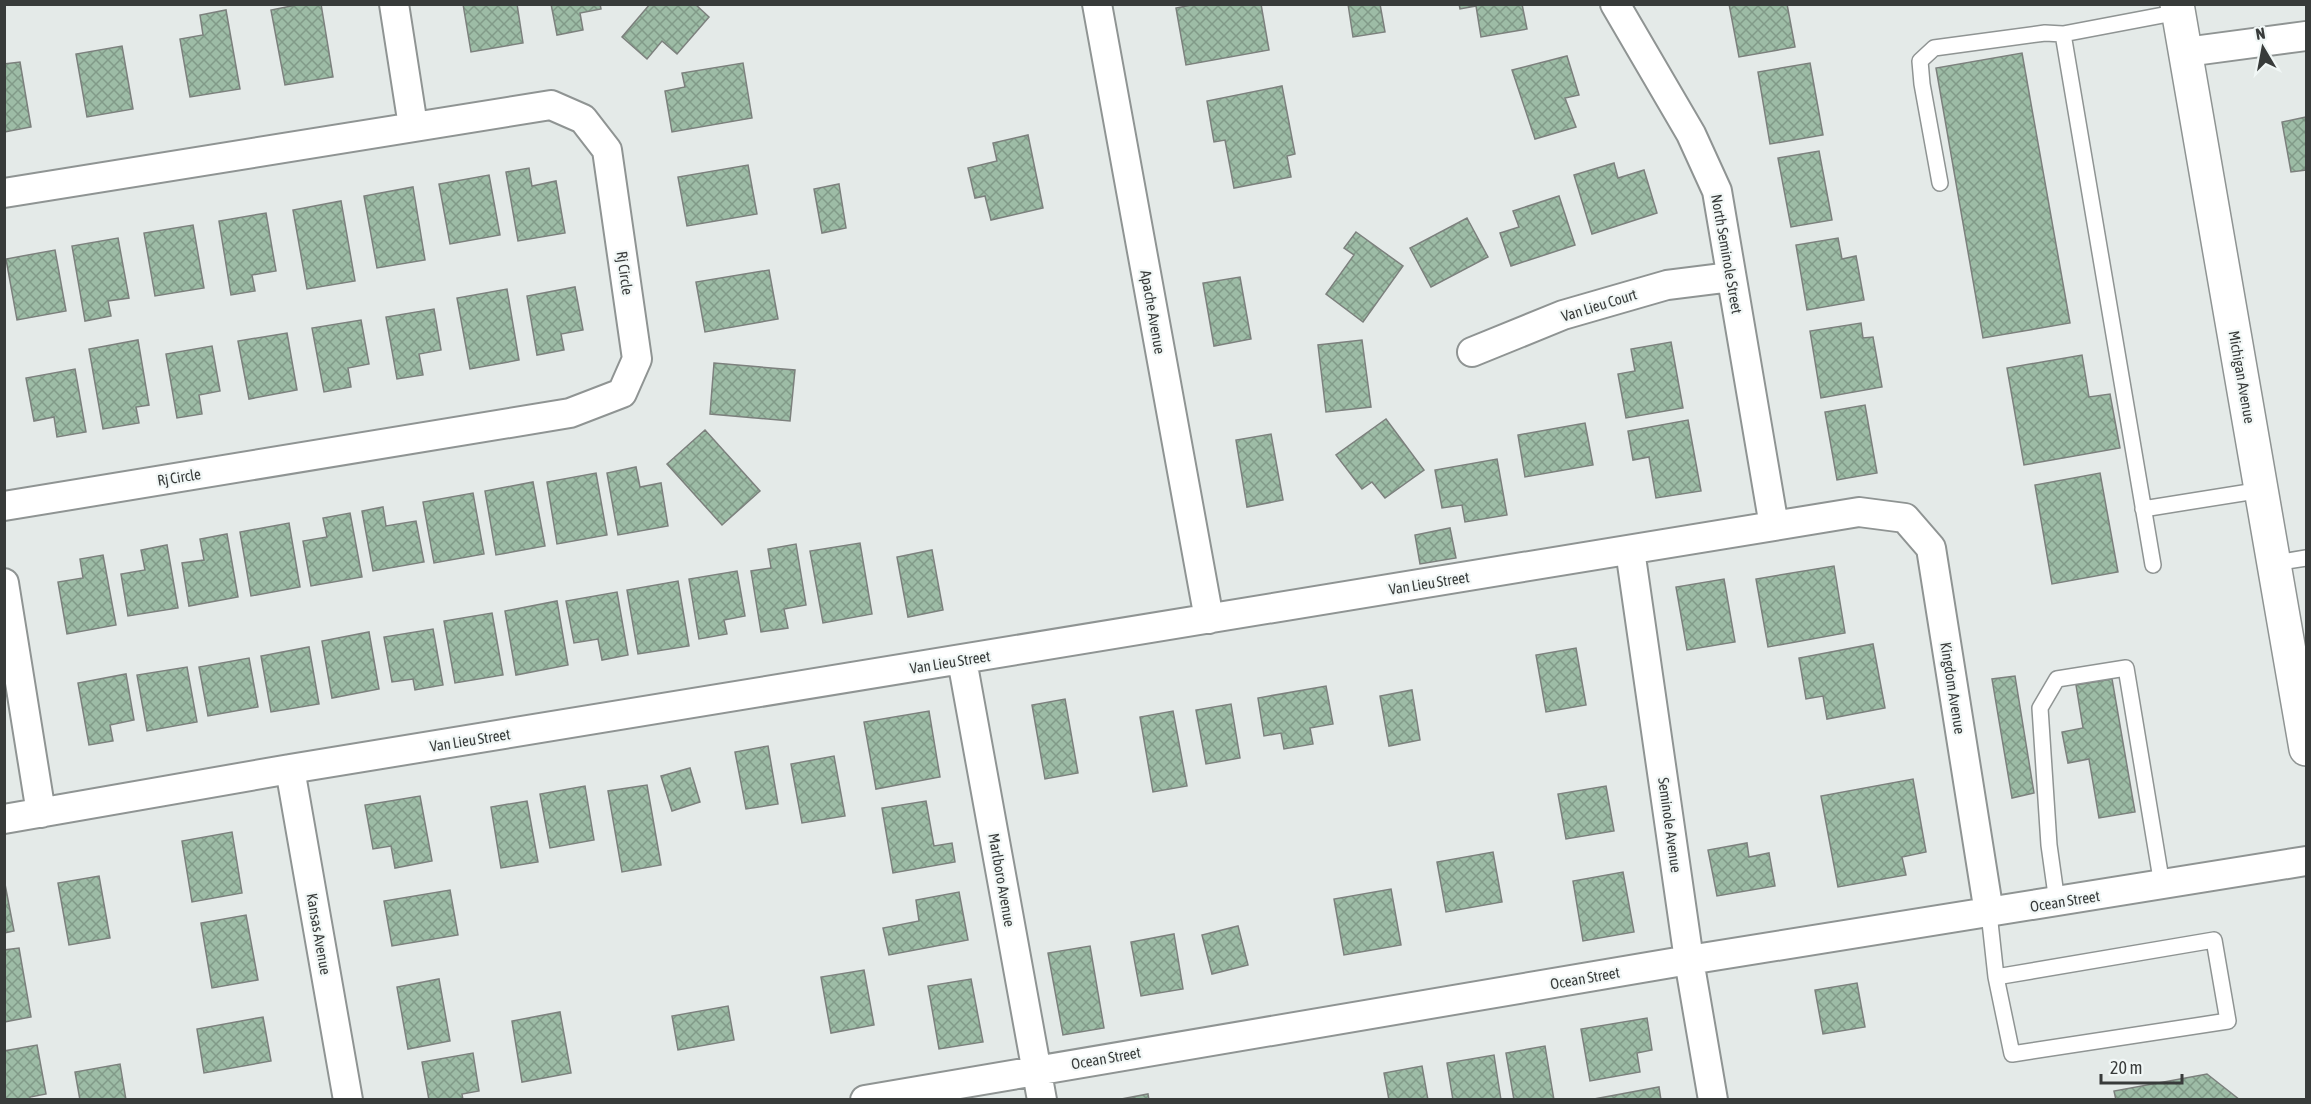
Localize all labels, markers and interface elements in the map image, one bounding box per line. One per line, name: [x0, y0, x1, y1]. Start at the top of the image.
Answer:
north arrow: [2233, 18, 2293, 78]
text: N: [2254, 24, 2267, 43]
street label: North Seminole Street: [1708, 193, 1746, 315]
street label: Rj Circle: [614, 250, 636, 296]
street label: Apache Avenue: [1137, 269, 1169, 355]
street label: Van Lieu Court: [1559, 285, 1639, 325]
street label: Michigan Avenue: [2225, 329, 2259, 425]
street label: Rj Circle: [156, 465, 202, 489]
street label: Van Lieu Street: [1387, 568, 1471, 598]
street label: Kingdom Avenue: [1937, 641, 1969, 735]
street label: Van Lieu Street: [908, 647, 992, 677]
street label: Van Lieu Street: [428, 725, 512, 755]
street label: Seminole Avenue: [1655, 776, 1685, 874]
street label: Marlboro Avenue: [985, 832, 1019, 928]
street label: Ocean Street: [2029, 887, 2101, 915]
street label: Kansas Avenue: [303, 892, 335, 976]
street label: Ocean Street: [1549, 964, 1621, 992]
street label: Ocean Street: [1070, 1044, 1142, 1072]
scale bar: [2101, 1047, 2182, 1085]
text: 20 m: [2110, 1057, 2142, 1078]

